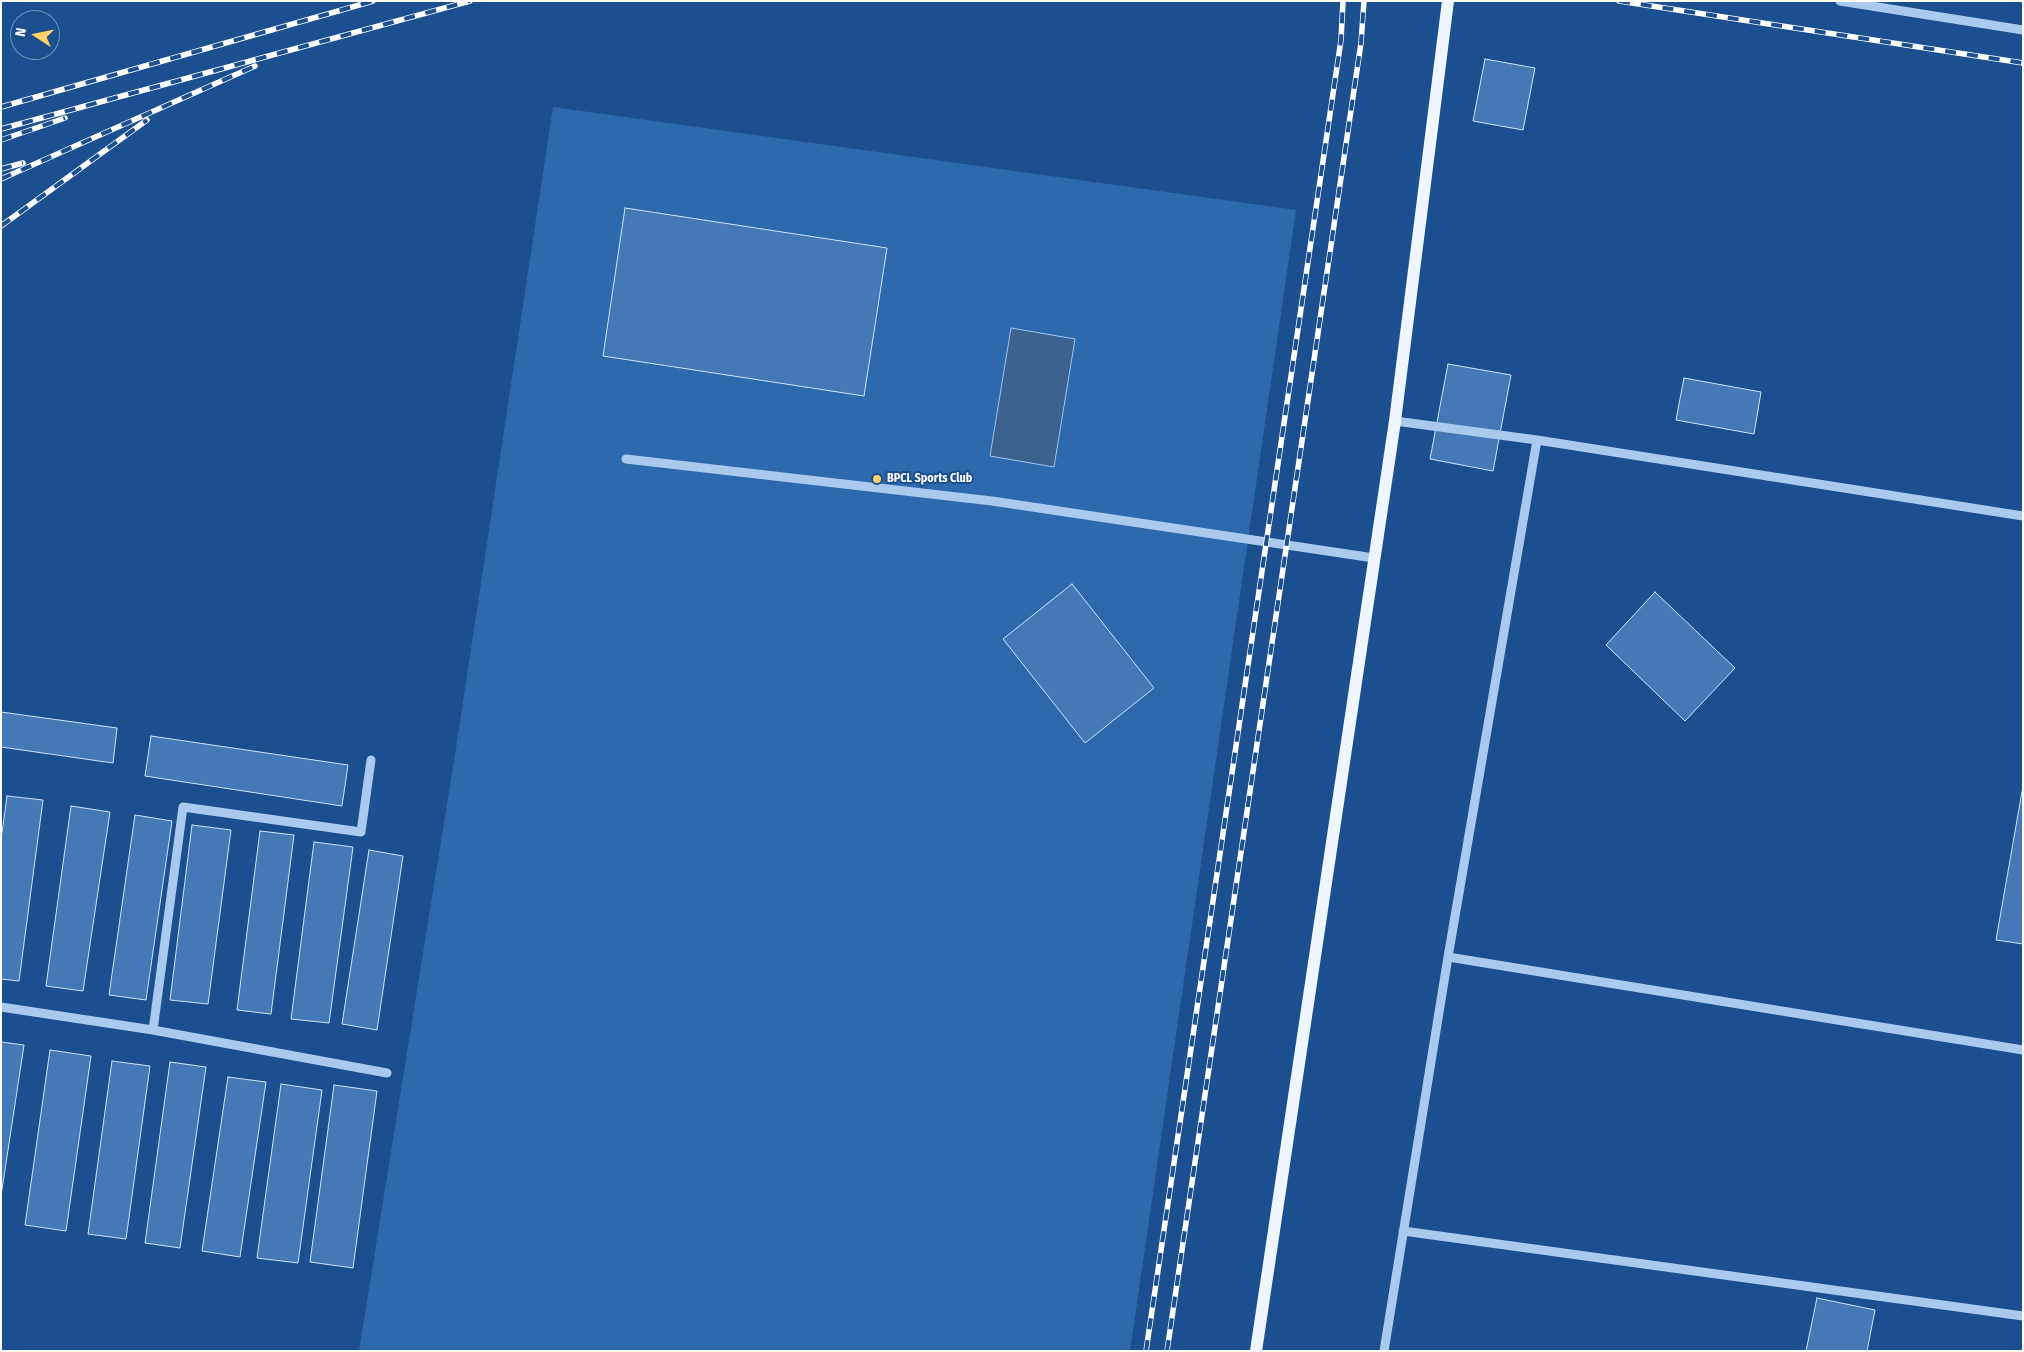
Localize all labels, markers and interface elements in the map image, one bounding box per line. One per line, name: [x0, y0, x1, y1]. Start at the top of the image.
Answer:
north arrow: [10, 10, 60, 60]
text: N: [12, 27, 30, 38]
place label: BPCL Sports Club: [887, 472, 972, 486]
marker: BPCL Sports Club: [871, 473, 883, 485]

